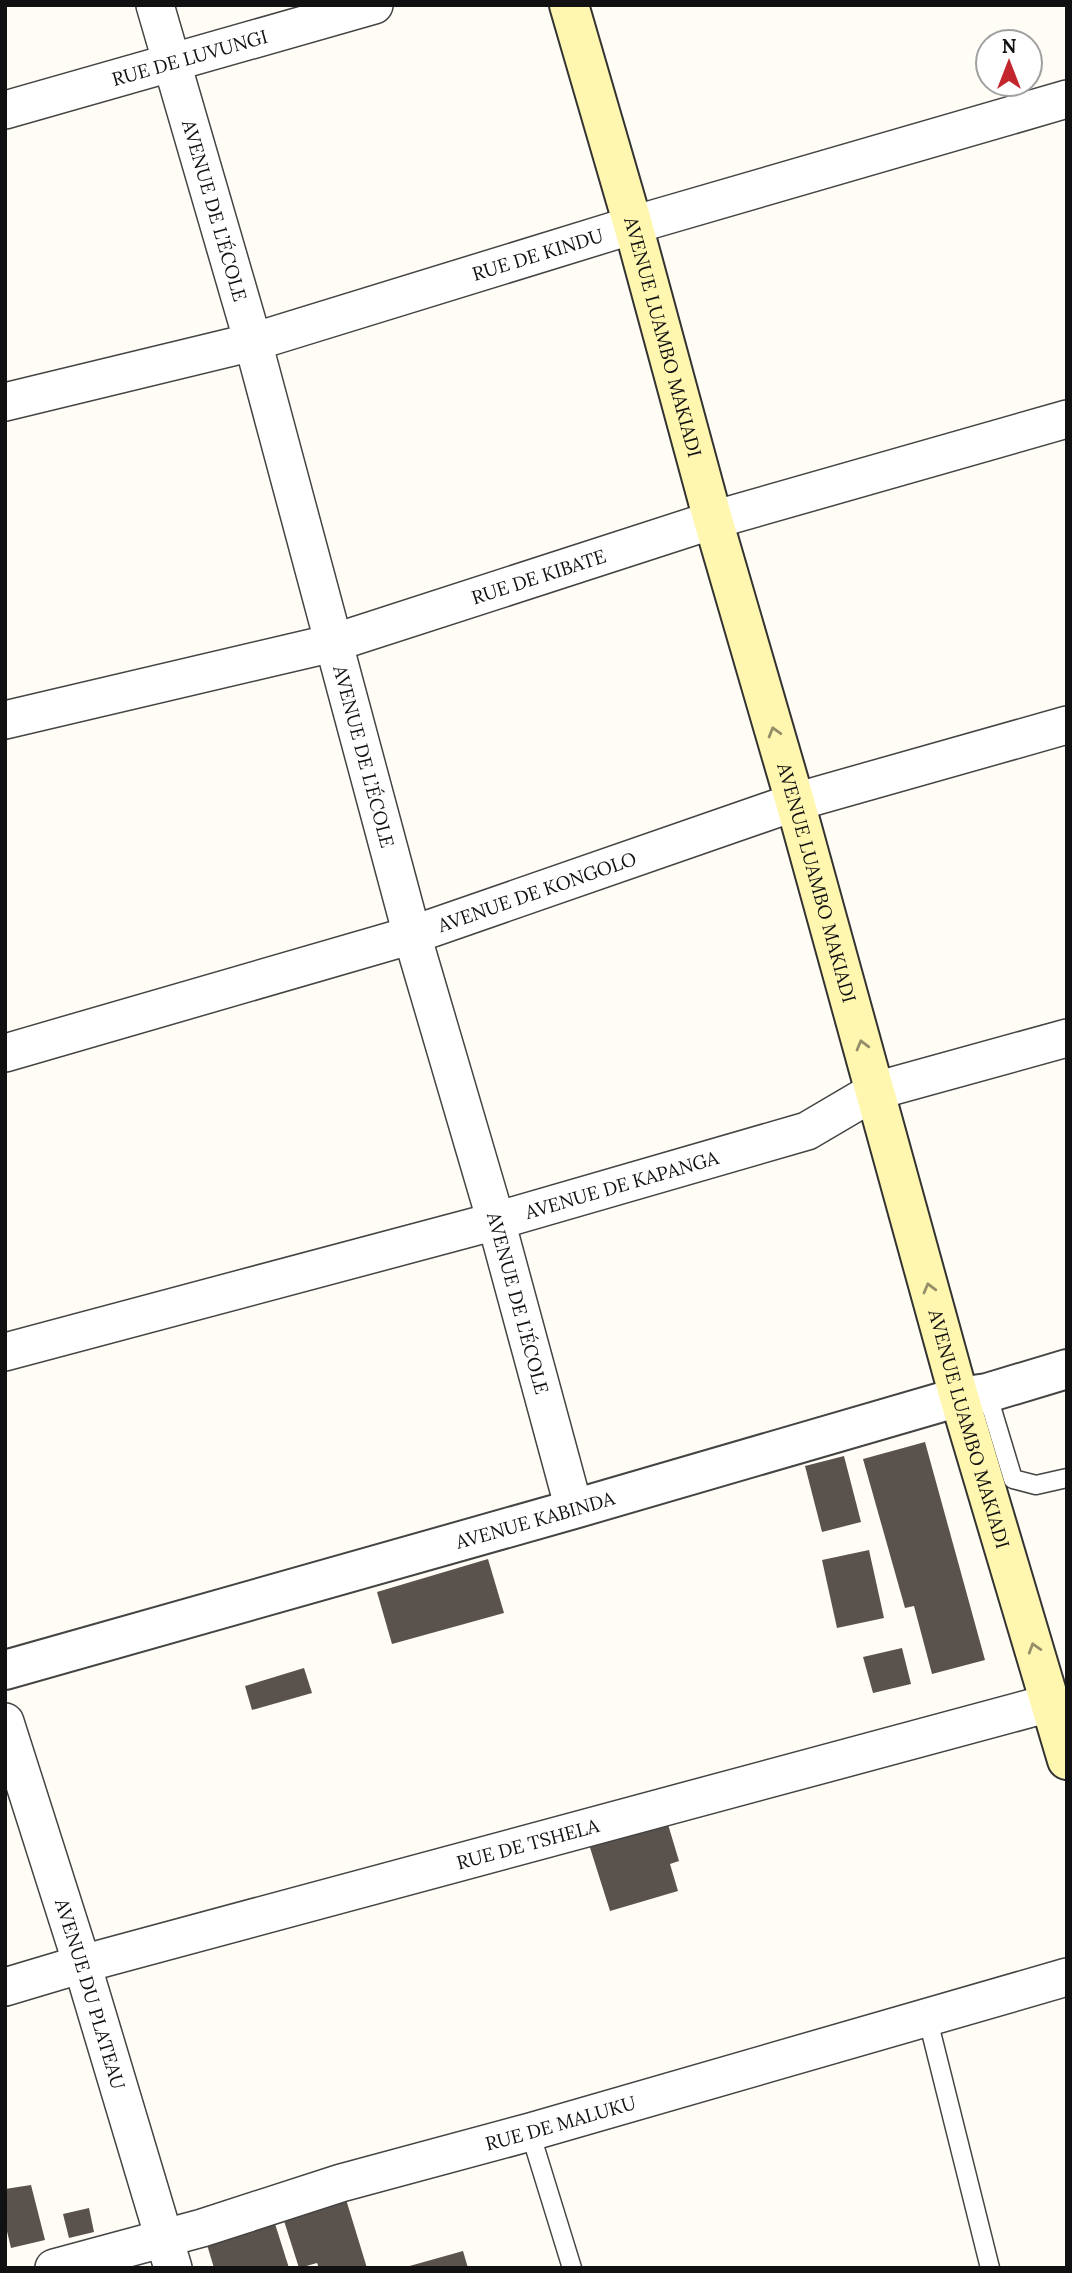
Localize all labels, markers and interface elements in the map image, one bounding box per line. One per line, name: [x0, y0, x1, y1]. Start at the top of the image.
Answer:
street label: RUE DE LUVUNGI: [109, 24, 270, 91]
north arrow: [974, 28, 1044, 98]
text: N: [1002, 34, 1017, 58]
street label: AVENUE DE L’ÉCOLE: [177, 116, 253, 304]
street label: AVENUE LUAMBO MAKIADI: [619, 213, 707, 460]
street label: RUE DE KINDU: [469, 223, 606, 286]
street label: RUE DE KIBATE: [468, 544, 609, 609]
street label: AVENUE DE L’ÉCOLE: [328, 662, 400, 850]
one-way arrow: [768, 726, 783, 738]
street label: AVENUE LUAMBO MAKIADI: [772, 759, 862, 1005]
street label: AVENUE DE KONGOLO: [434, 846, 639, 937]
one-way arrow: [856, 1039, 870, 1051]
street label: AVENUE DE KAPANGA: [521, 1145, 722, 1224]
street label: AVENUE DE L’ÉCOLE: [482, 1208, 554, 1397]
one-way arrow: [923, 1282, 937, 1294]
street label: AVENUE LUAMBO MAKIADI: [923, 1306, 1015, 1551]
street label: AVENUE KABINDA: [452, 1486, 618, 1554]
one-way arrow: [1027, 1642, 1042, 1654]
street label: RUE DE TSHELA: [454, 1813, 603, 1874]
street label: AVENUE DU PLATEAU: [50, 1894, 131, 2092]
street label: RUE DE MALUKU: [483, 2090, 639, 2156]

